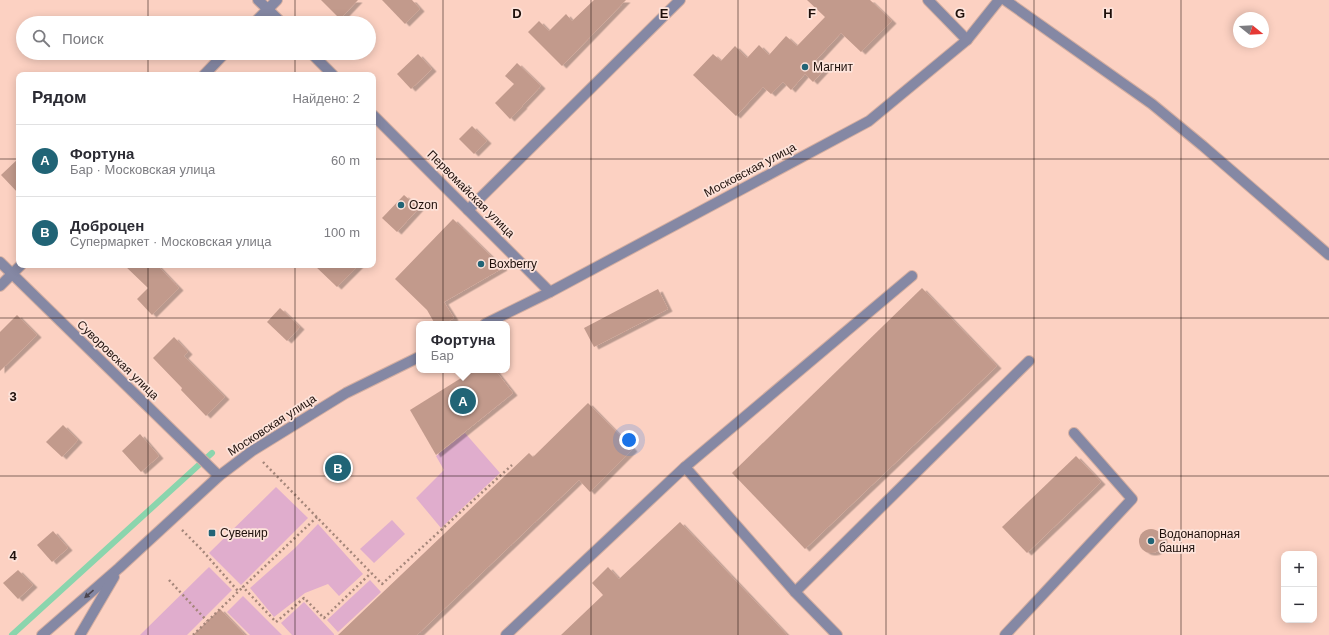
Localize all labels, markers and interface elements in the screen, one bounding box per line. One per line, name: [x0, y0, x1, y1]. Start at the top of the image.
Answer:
text: D: [512, 6, 522, 21]
text: E: [660, 6, 669, 21]
text: F: [808, 6, 816, 21]
text: G: [955, 6, 965, 21]
text: H: [1103, 6, 1113, 21]
north arrow: [1233, 12, 1269, 48]
search box: [16, 16, 376, 60]
icon: search: [30, 27, 52, 49]
text: Поиск: [62, 30, 104, 47]
place label: Магнит: [813, 60, 854, 74]
marker: Магнит: [800, 62, 810, 72]
text: Рядом: [32, 88, 87, 107]
text: Найдено: 2: [292, 91, 360, 106]
street label: Московская улица: [702, 140, 799, 200]
text: Фортуна: [70, 145, 134, 162]
street label: Первомайская улица: [424, 147, 518, 241]
text: A: [40, 153, 50, 168]
text: 60 m: [331, 153, 360, 168]
text: Бар · Московская улица: [70, 162, 215, 177]
place label: Ozon: [409, 198, 438, 212]
marker: Ozon: [396, 200, 406, 210]
text: Доброцен: [70, 217, 144, 234]
text: B: [40, 225, 50, 240]
text: 100 m: [324, 225, 360, 240]
text: Супермаркет · Московская улица: [70, 234, 272, 249]
place label: Boxberry: [489, 257, 537, 271]
marker: Boxberry: [476, 259, 486, 269]
street label: Суворовская улица: [74, 317, 162, 403]
popup: [416, 321, 510, 373]
text: Фортуна: [431, 331, 495, 348]
text: Бар: [431, 348, 454, 363]
pin: A: [450, 386, 476, 416]
text: 3: [9, 389, 17, 404]
street label: Московская улица: [225, 391, 319, 459]
your location: [619, 430, 639, 450]
pin: B: [325, 453, 351, 483]
place label: Сувенир: [220, 526, 268, 540]
place label: Водонапорная башня: [1159, 527, 1240, 555]
marker: Сувенир: [207, 528, 217, 538]
marker: Водонапорная башня: [1146, 536, 1156, 546]
text: 4: [9, 548, 17, 563]
map controls: [1281, 551, 1317, 623]
button: +: [1281, 551, 1317, 587]
button: −: [1281, 587, 1317, 623]
one-way arrow: [85, 589, 94, 598]

